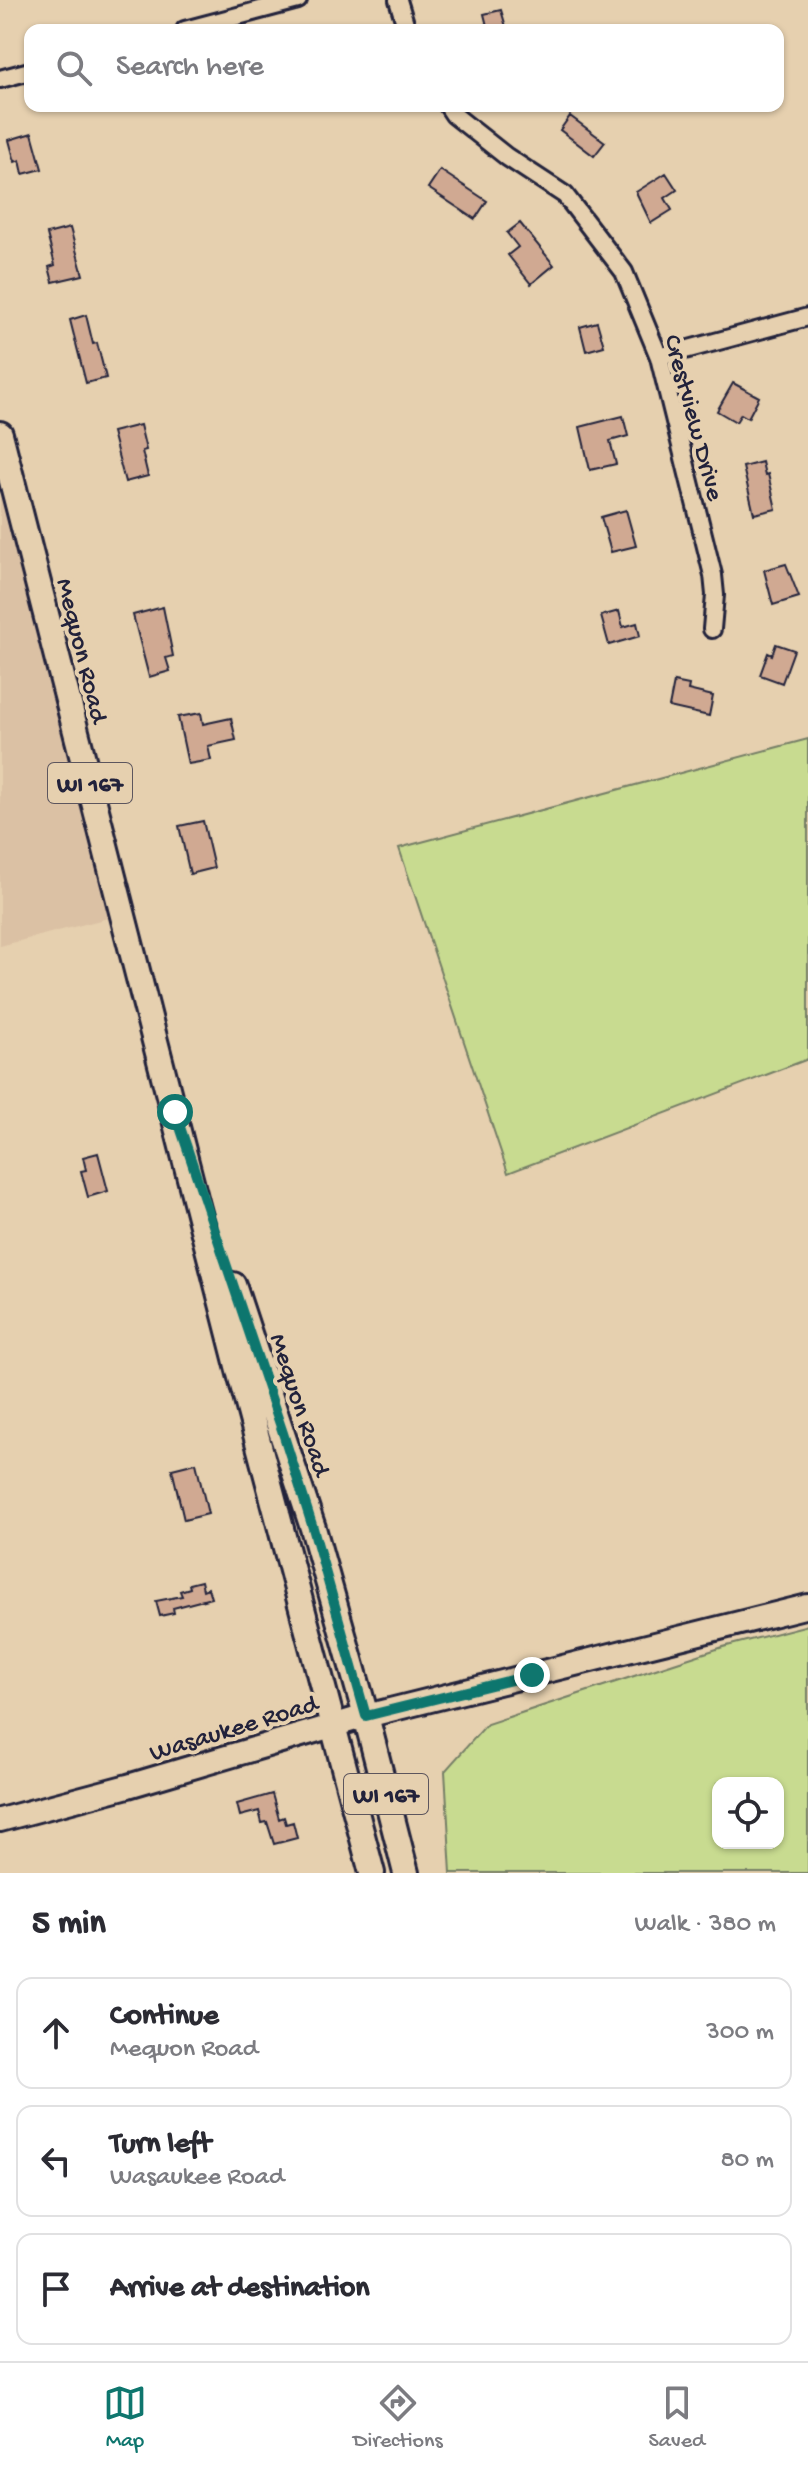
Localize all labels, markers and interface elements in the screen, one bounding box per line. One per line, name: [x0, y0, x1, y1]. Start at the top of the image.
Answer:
search box: [24, 24, 784, 112]
icon: search: [52, 46, 96, 90]
text: Search here: [116, 51, 264, 86]
street label: Crestview Drive: [655, 332, 729, 505]
street label: Mequon Road: [47, 576, 113, 728]
road number: WI 167: [48, 763, 132, 803]
route start: [157, 1094, 193, 1130]
street label: Mequon Road: [260, 1330, 336, 1482]
route end: [514, 1657, 550, 1693]
street label: Wasaukee Road: [147, 1690, 324, 1771]
road number: WI 167: [344, 1774, 428, 1814]
map controls: [712, 1777, 784, 1849]
button: locate: [712, 1777, 784, 1849]
text: 5 min: [32, 1905, 106, 1945]
text: Walk · 380 m: [635, 1910, 776, 1941]
text: Continue: [110, 2000, 219, 2035]
icon: ahead: [34, 2011, 78, 2055]
text: 300 m: [706, 2018, 774, 2049]
text: Mequon Road: [110, 2035, 258, 2066]
text: Turn left: [110, 2128, 211, 2163]
icon: left: [34, 2139, 78, 2183]
text: 80 m: [720, 2146, 774, 2177]
text: Wasaukee Road: [110, 2163, 284, 2194]
icon: arrive: [34, 2267, 78, 2311]
text: Arrive at destination: [110, 2272, 370, 2307]
tab: Map: [103, 2381, 147, 2455]
tab: Directions: [353, 2381, 443, 2455]
tab: Saved: [649, 2381, 705, 2455]

